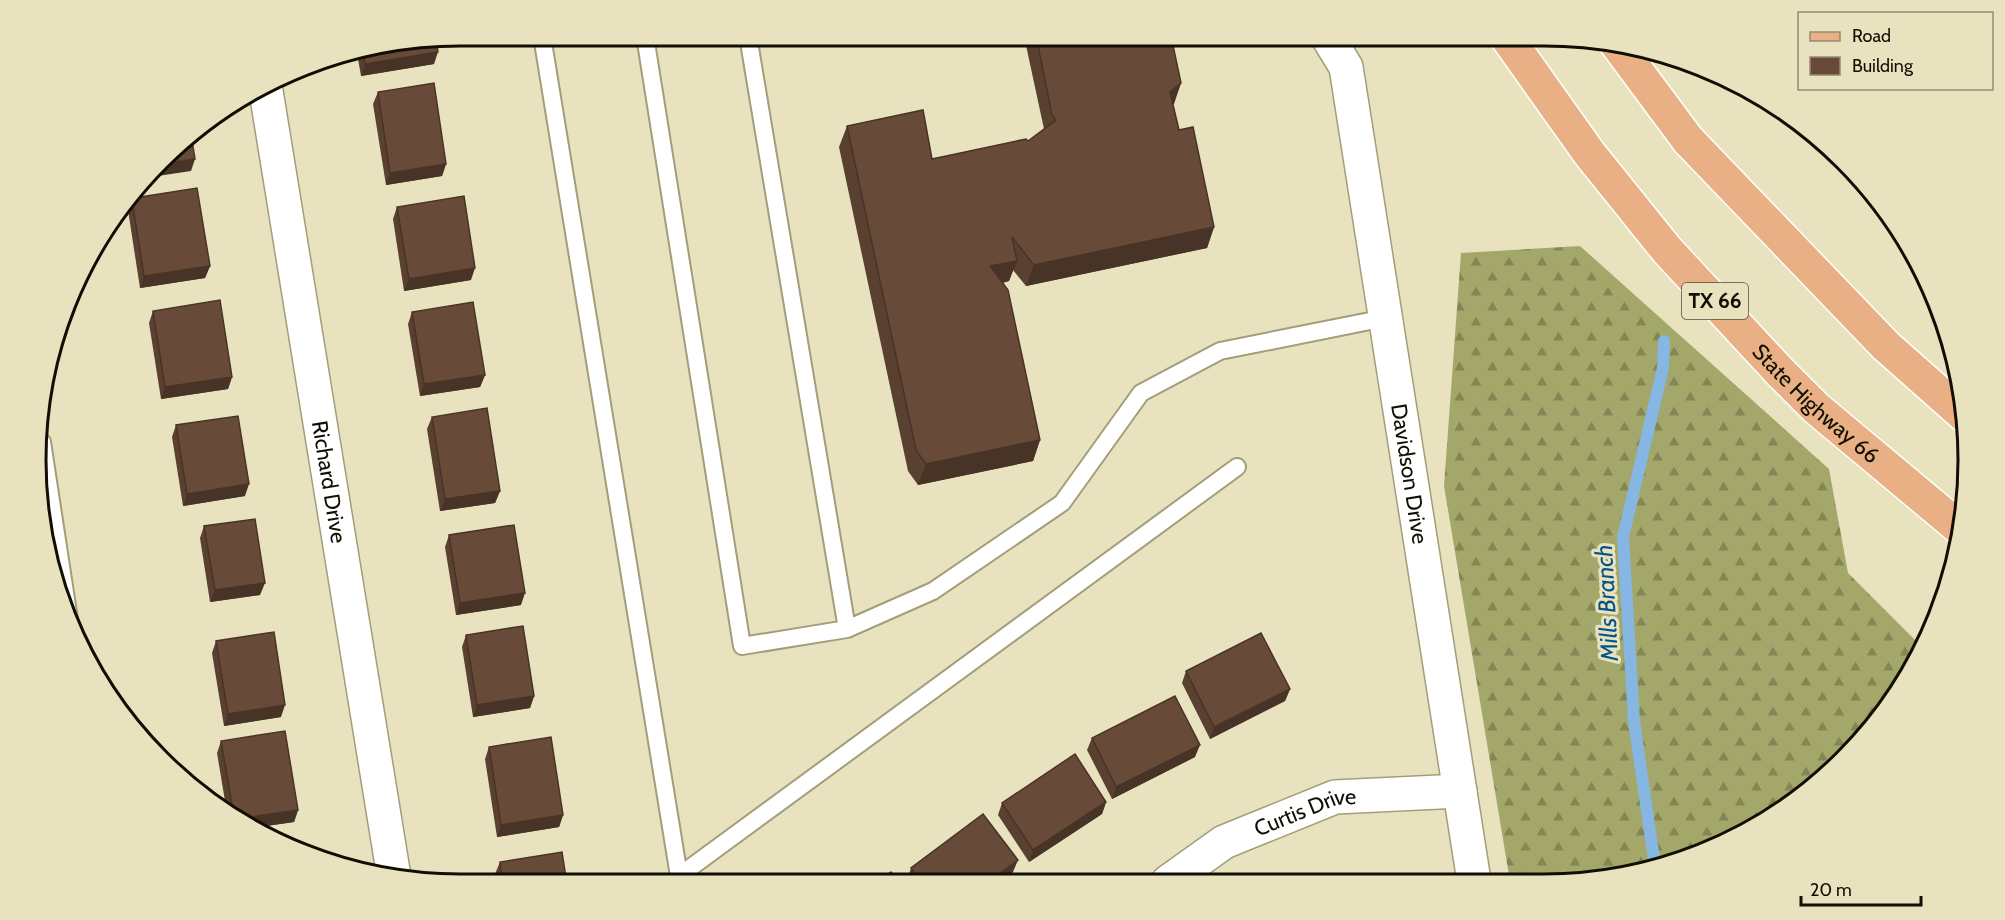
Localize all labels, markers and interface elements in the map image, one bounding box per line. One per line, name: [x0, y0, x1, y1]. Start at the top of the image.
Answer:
legend: [1798, 12, 1993, 90]
text: Road: [1852, 25, 1891, 47]
text: Building: [1852, 55, 1914, 77]
road number: TX 66: [1682, 283, 1748, 319]
street label: State Highway 66: [1747, 338, 1885, 469]
street label: Davidson Drive: [1385, 402, 1434, 546]
street label: Richard Drive: [306, 419, 352, 545]
water label: Mills Branch: [1589, 544, 1624, 663]
street label: Curtis Drive: [1250, 783, 1357, 842]
scale bar: [1801, 869, 1921, 907]
text: 20 m: [1810, 879, 1852, 901]

